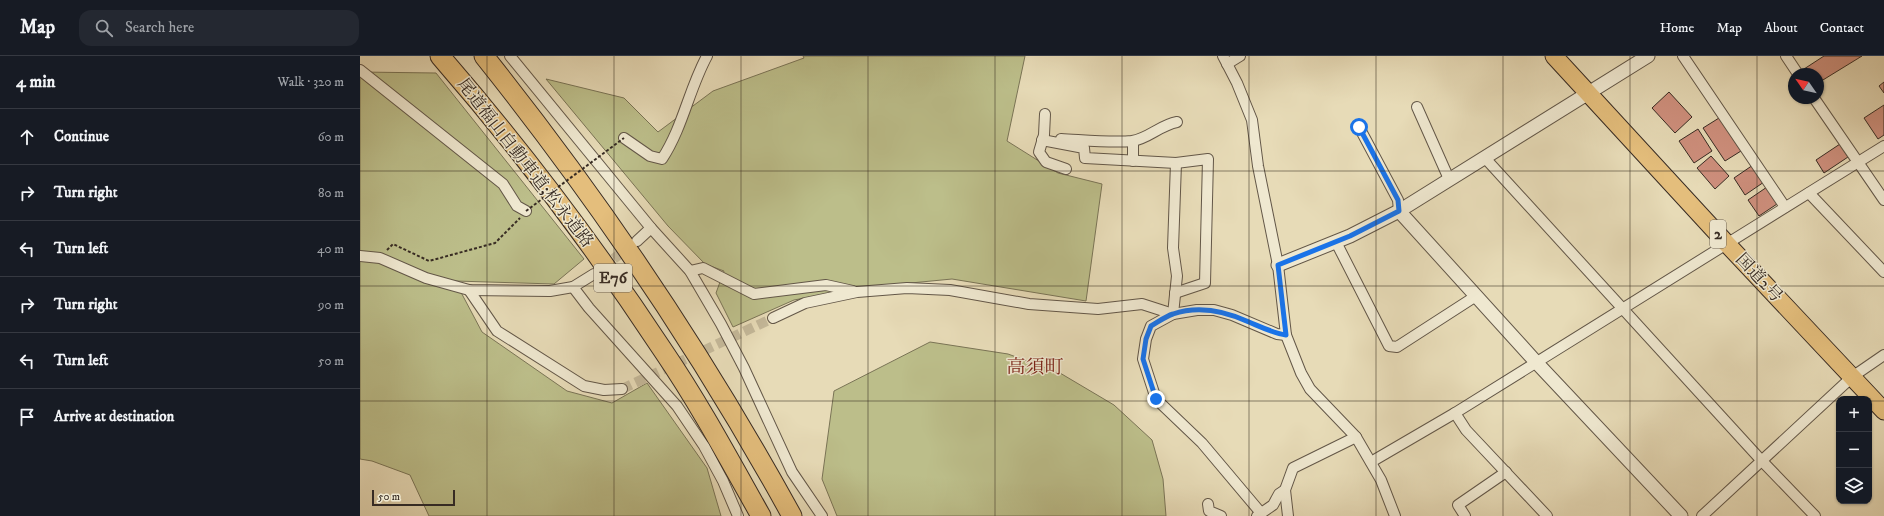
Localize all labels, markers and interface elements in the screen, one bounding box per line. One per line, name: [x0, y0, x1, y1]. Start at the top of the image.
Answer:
search box: [79, 10, 359, 46]
text: Map: [20, 16, 55, 39]
icon: search: [93, 17, 115, 39]
text: Search here: [125, 18, 194, 37]
text: Home: [1660, 19, 1694, 37]
text: Map: [1716, 19, 1742, 37]
text: About: [1764, 19, 1798, 37]
text: Contact: [1820, 19, 1864, 37]
north arrow: [1788, 68, 1824, 104]
text: 4 min: [16, 71, 55, 93]
text: Walk · 320 m: [278, 74, 344, 90]
street label: 尾道福山自動車道;松永道路: [452, 74, 598, 252]
route start: [1350, 118, 1368, 136]
icon: ahead: [16, 126, 38, 148]
text: Continue: [54, 127, 109, 146]
text: 60 m: [318, 129, 344, 145]
icon: right: [16, 182, 38, 204]
text: Turn right: [54, 183, 117, 202]
text: 80 m: [318, 185, 344, 201]
road number: 2: [1710, 220, 1726, 248]
icon: left: [16, 238, 38, 260]
text: Turn left: [54, 239, 108, 258]
text: 40 m: [317, 241, 344, 257]
street label: 国道2号: [1731, 249, 1787, 307]
road number: E76: [594, 264, 632, 292]
icon: right: [16, 294, 38, 316]
text: Turn right: [54, 295, 117, 314]
text: 90 m: [318, 297, 344, 313]
icon: left: [16, 350, 38, 372]
text: Turn left: [54, 351, 108, 370]
text: 50 m: [318, 353, 344, 369]
district label: 高須町: [1006, 356, 1064, 379]
route end: [1147, 390, 1165, 408]
map controls: [1836, 396, 1872, 504]
button: +: [1836, 396, 1872, 432]
icon: arrive: [16, 406, 38, 428]
text: Arrive at destination: [54, 407, 174, 426]
button: −: [1836, 432, 1872, 468]
button: layers: [1836, 468, 1872, 504]
scale bar: [372, 488, 455, 507]
text: 50 m: [378, 490, 400, 504]

